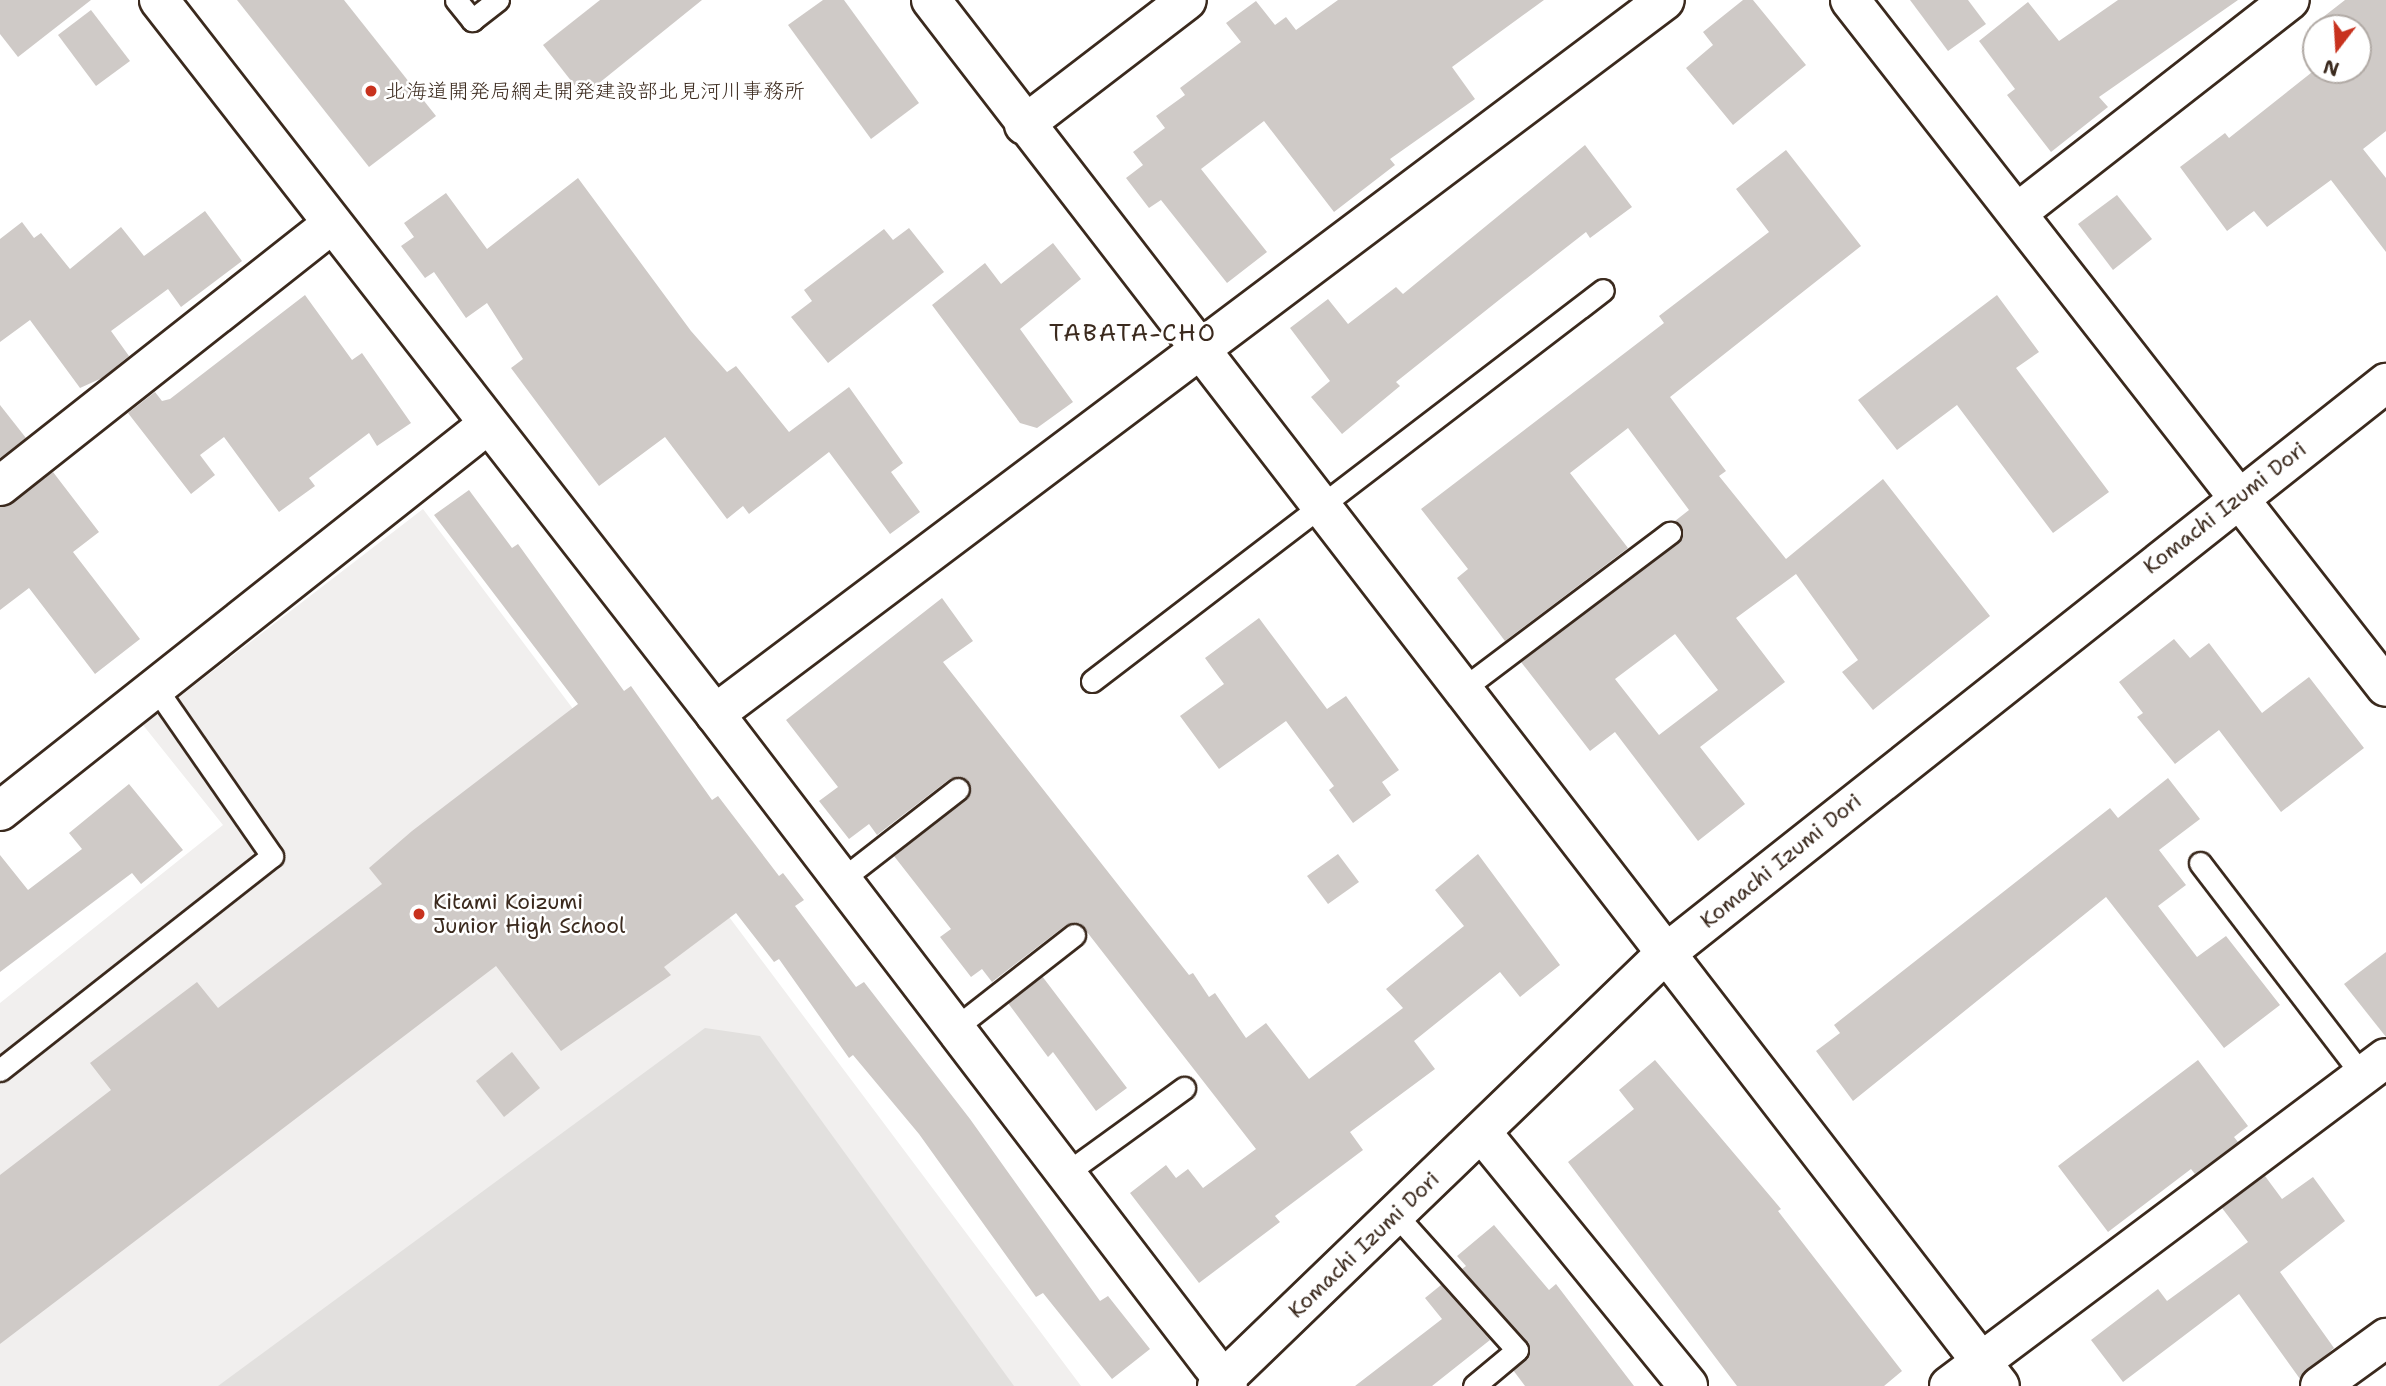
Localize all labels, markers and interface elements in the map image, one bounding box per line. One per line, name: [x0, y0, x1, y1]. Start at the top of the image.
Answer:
north arrow: [2302, 14, 2372, 84]
text: N: [2320, 53, 2342, 82]
place label: 北海道開発局網走開発建設部北見河川事務所: [385, 78, 805, 104]
marker: 北海道開発局網走開発建設部北見河川事務所: [363, 83, 379, 99]
district label: TABATA-CHO: [1050, 320, 1216, 348]
street label: Komachi Izumi Dori: [2139, 437, 2311, 579]
street label: Komachi Izumi Dori: [1695, 788, 1867, 934]
place label: Kitami Koizumi Junior High School: [433, 889, 625, 939]
marker: Kitami Koizumi Junior High School: [411, 906, 427, 922]
street label: Komachi Izumi Dori: [1283, 1167, 1445, 1323]

